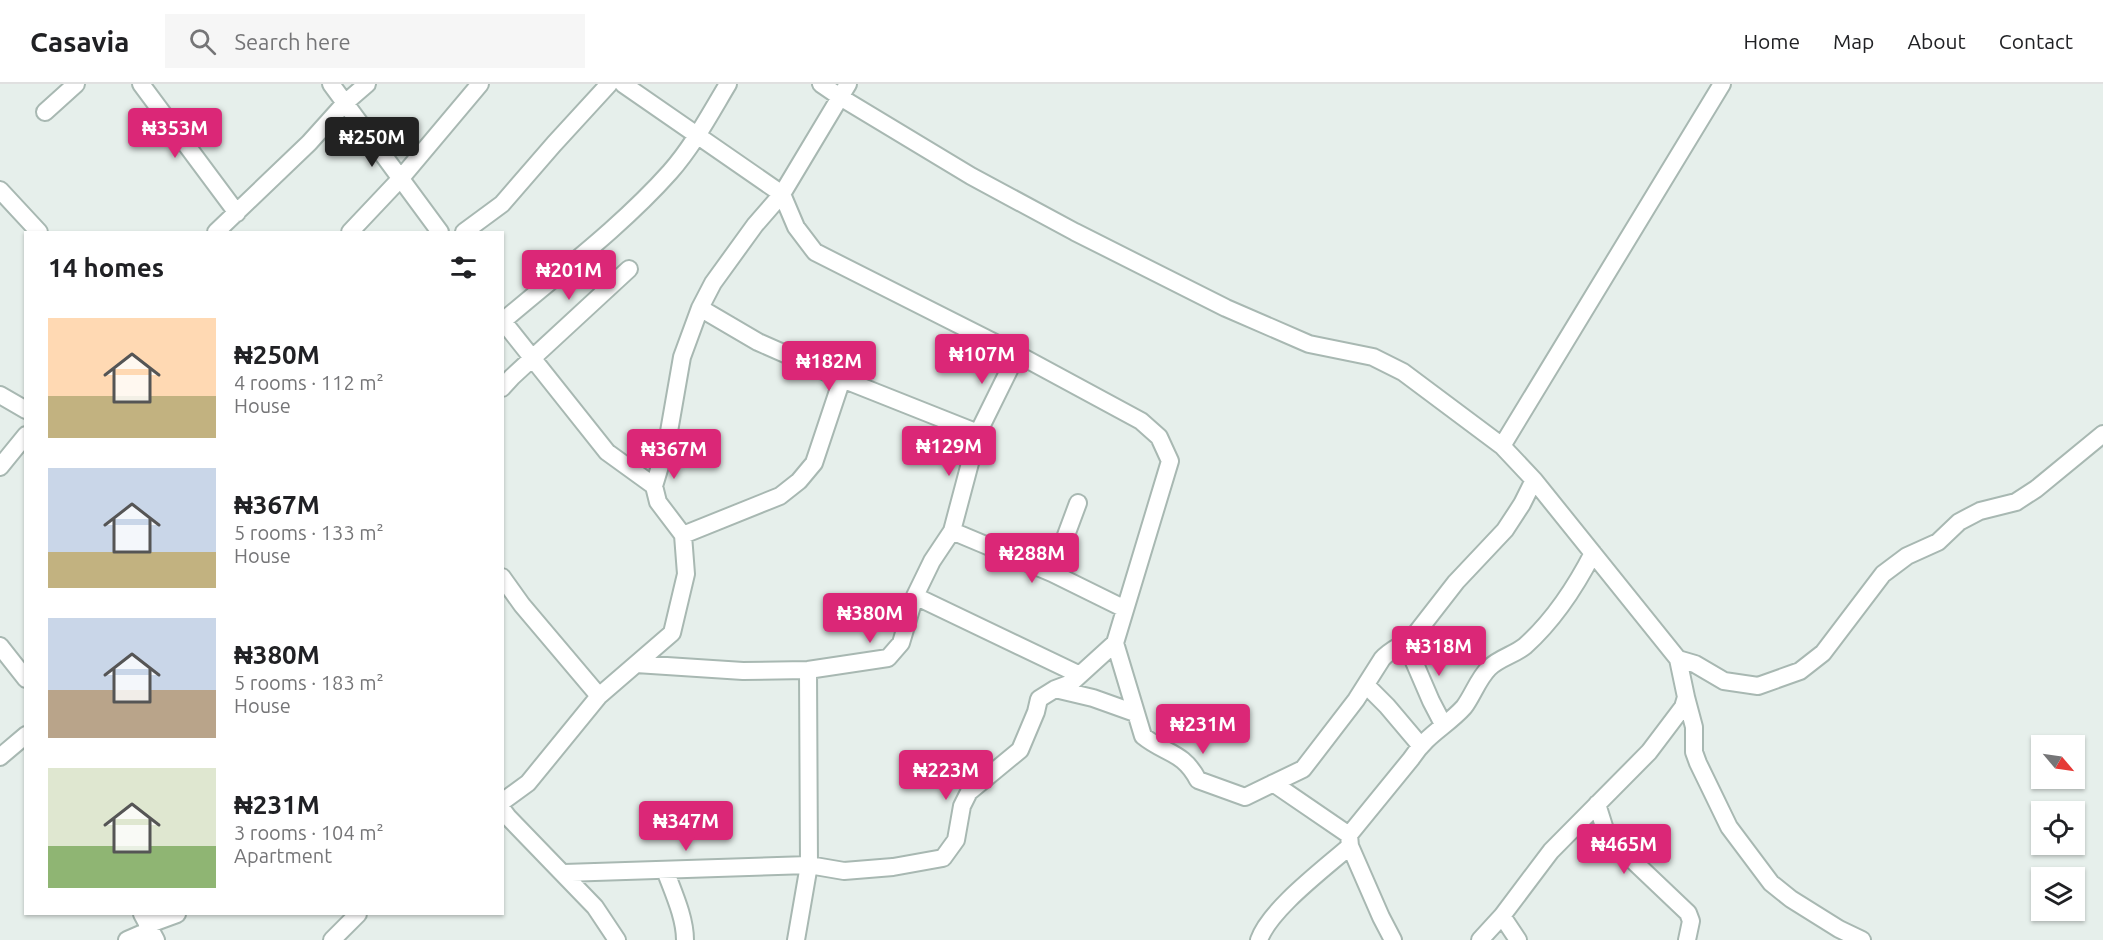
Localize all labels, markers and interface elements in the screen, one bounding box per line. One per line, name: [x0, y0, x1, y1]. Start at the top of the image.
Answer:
search box: [165, 14, 585, 68]
icon: search: [186, 25, 219, 58]
text: Casavia: [30, 26, 129, 57]
text: Search here: [234, 29, 351, 54]
text: Home: [1743, 29, 1800, 53]
text: Map: [1833, 29, 1874, 53]
text: About: [1907, 29, 1966, 53]
text: Contact: [1999, 29, 2073, 53]
pin: ₦353M: [133, 108, 217, 159]
text: ₦353M: [142, 116, 208, 139]
pin: ₦250M: [330, 117, 414, 168]
text: ₦250M: [339, 125, 405, 148]
pin: ₦201M: [527, 250, 611, 301]
icon: filters: [447, 251, 480, 284]
text: 14 homes: [48, 253, 164, 282]
text: ₦201M: [536, 258, 602, 281]
pin: ₦107M: [940, 334, 1024, 385]
text: ₦250M: [234, 340, 320, 369]
pin: ₦182M: [787, 341, 871, 392]
icon: home: [96, 342, 168, 414]
text: ₦107M: [949, 342, 1015, 365]
text: ₦182M: [796, 349, 862, 372]
text: 4 rooms · 112 m²: [234, 371, 384, 394]
text: House: [234, 394, 291, 417]
pin: ₦129M: [907, 426, 991, 477]
pin: ₦367M: [632, 429, 716, 480]
text: ₦129M: [916, 434, 982, 457]
text: ₦367M: [641, 437, 707, 460]
text: ₦367M: [234, 490, 320, 519]
icon: home: [96, 492, 168, 564]
text: 5 rooms · 133 m²: [234, 521, 384, 544]
pin: ₦288M: [990, 533, 1074, 584]
text: ₦288M: [999, 541, 1065, 564]
text: House: [234, 544, 291, 567]
pin: ₦380M: [828, 593, 912, 644]
text: ₦380M: [837, 601, 903, 624]
pin: ₦318M: [1397, 626, 1481, 677]
text: ₦318M: [1406, 634, 1472, 657]
text: ₦380M: [234, 640, 320, 669]
icon: home: [96, 642, 168, 714]
text: 5 rooms · 183 m²: [234, 671, 384, 694]
text: House: [234, 694, 291, 717]
pin: ₦231M: [1161, 704, 1245, 755]
text: ₦231M: [1170, 712, 1236, 735]
north arrow: [2031, 735, 2085, 789]
map controls: [2031, 735, 2085, 921]
pin: ₦223M: [904, 750, 988, 801]
text: ₦223M: [913, 758, 979, 781]
text: ₦231M: [234, 790, 320, 819]
icon: home: [96, 792, 168, 864]
pin: ₦347M: [644, 801, 728, 852]
button: locate: [2031, 801, 2085, 855]
text: ₦347M: [653, 809, 719, 832]
text: 3 rooms · 104 m²: [234, 821, 384, 844]
pin: ₦465M: [1582, 824, 1666, 875]
text: ₦465M: [1591, 832, 1657, 855]
text: Apartment: [234, 844, 332, 867]
button: layers: [2031, 867, 2085, 921]

